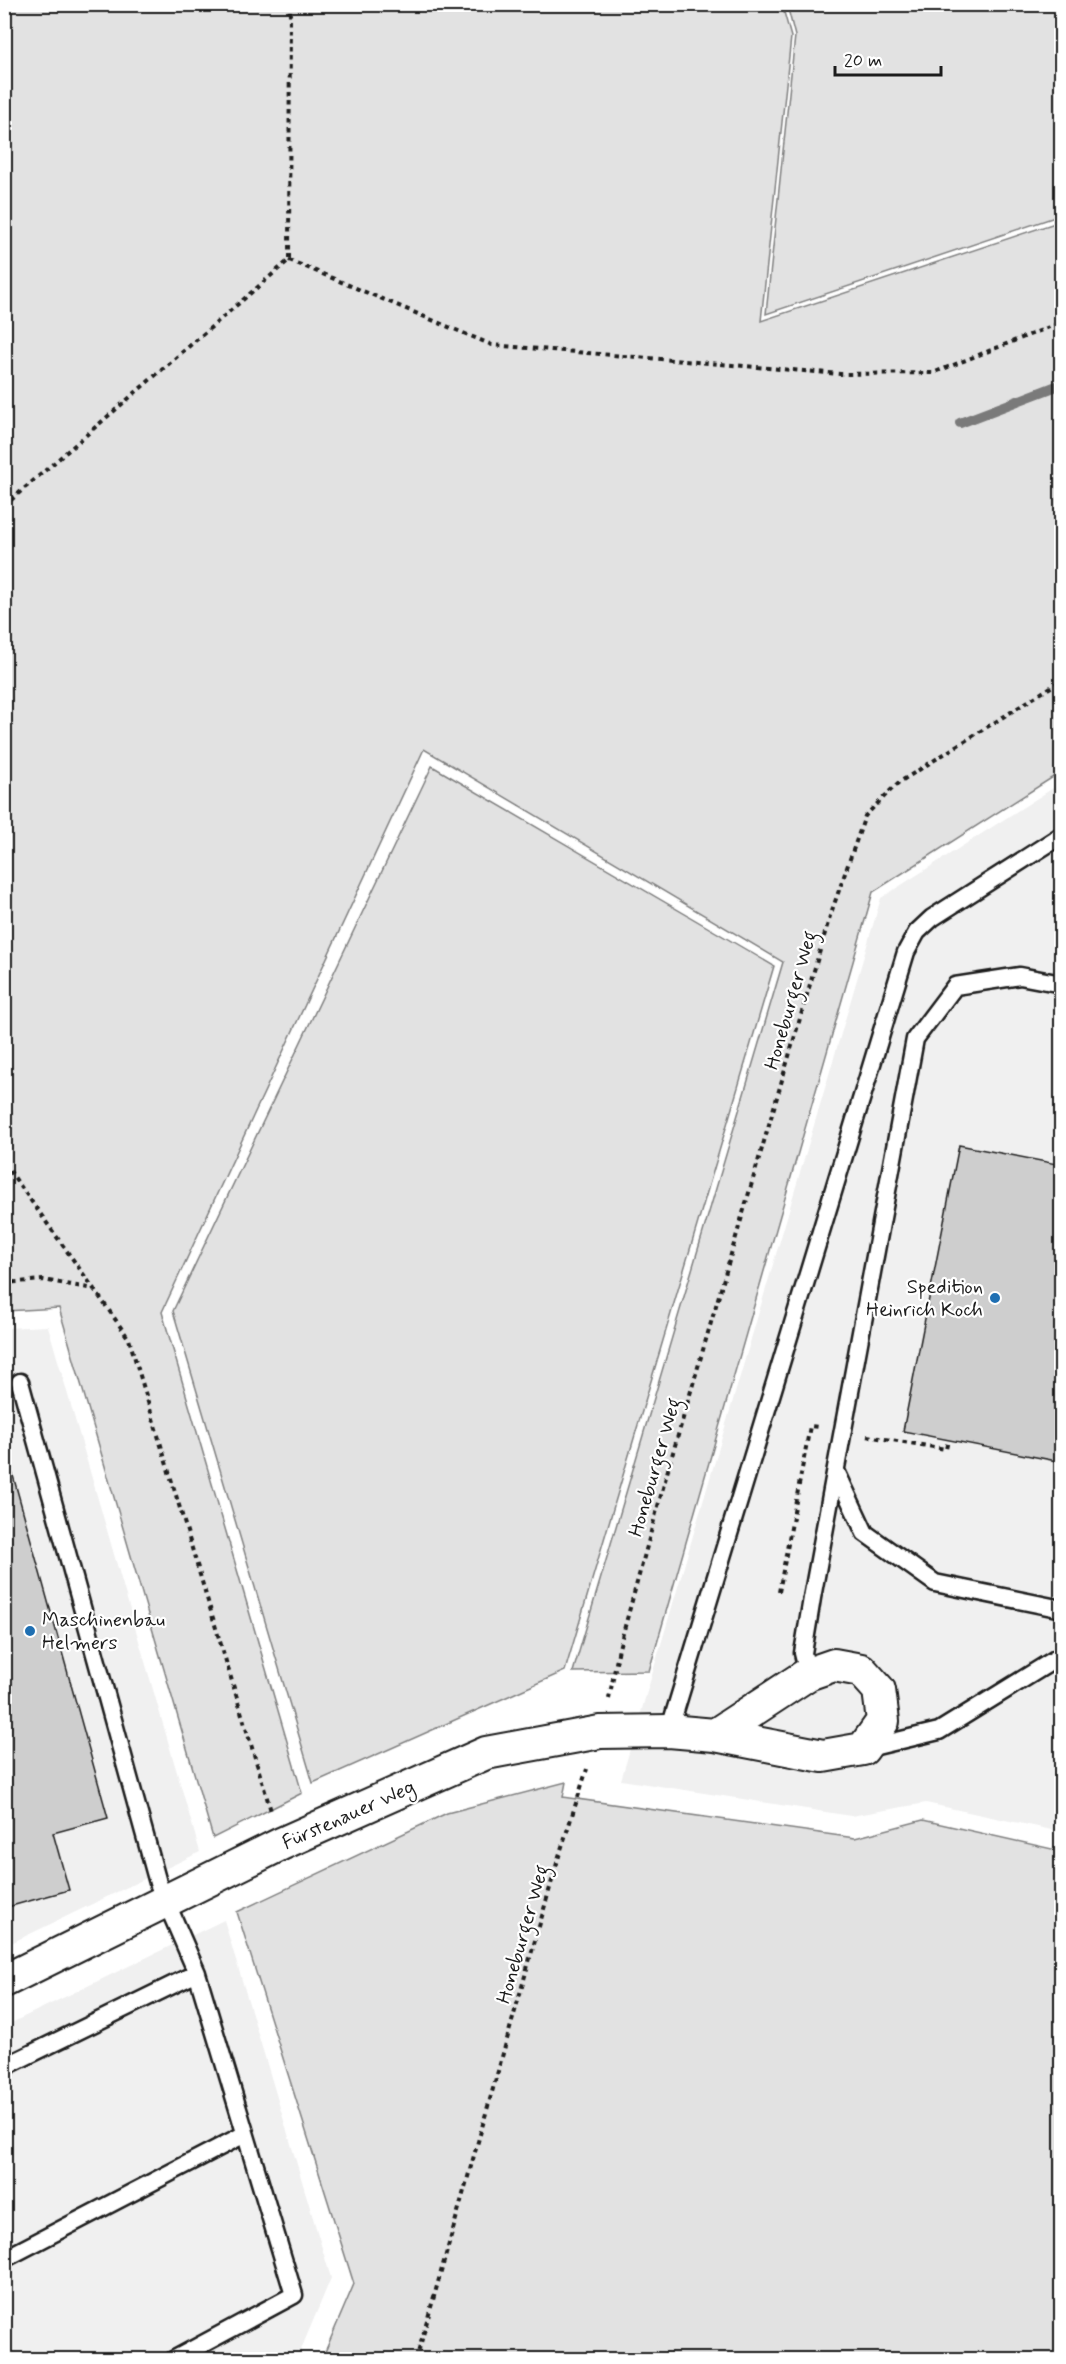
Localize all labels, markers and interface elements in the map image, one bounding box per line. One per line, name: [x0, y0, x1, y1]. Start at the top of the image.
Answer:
scale bar: [835, 39, 942, 77]
text: 20 m: [844, 49, 882, 73]
street label: Honeburger Weg: [759, 928, 826, 1073]
place label: Spedition Heinrich Koch: [866, 1274, 983, 1324]
marker: Spedition Heinrich Koch: [988, 1291, 1002, 1305]
street label: Honeburger Weg: [623, 1395, 690, 1540]
place label: Maschinenbau Helmers: [42, 1607, 165, 1657]
marker: Maschinenbau Helmers: [23, 1624, 37, 1638]
street label: Fürstenauer Weg: [278, 1774, 420, 1858]
street label: Honeburger Weg: [491, 1862, 558, 2007]

